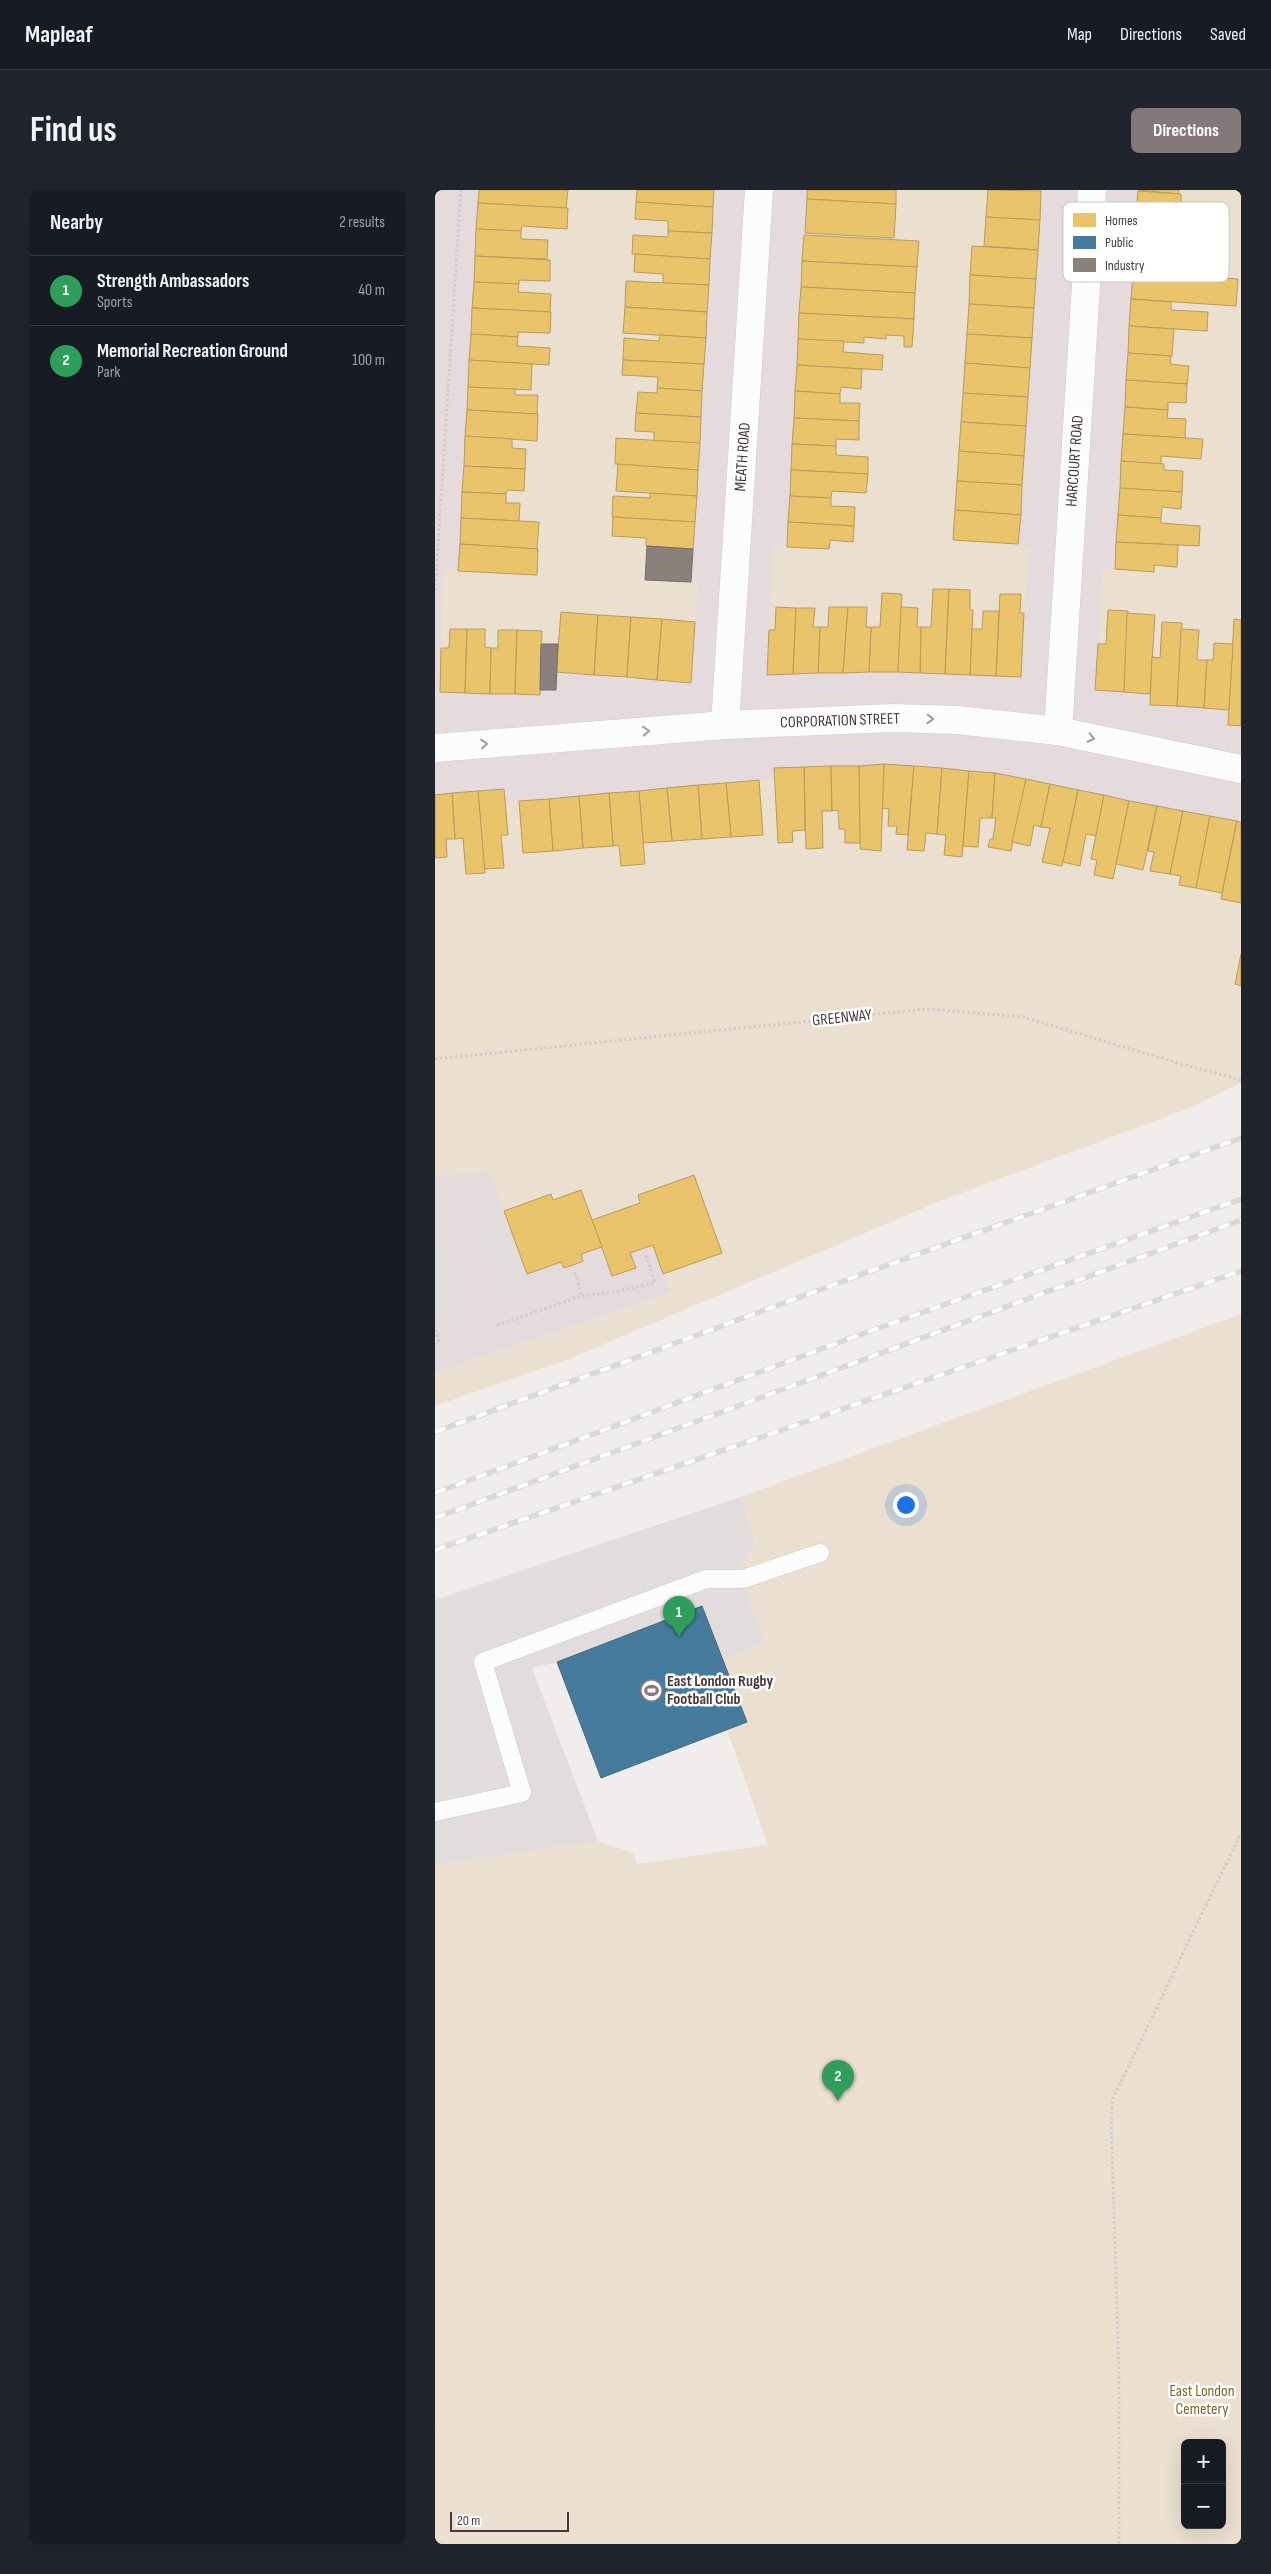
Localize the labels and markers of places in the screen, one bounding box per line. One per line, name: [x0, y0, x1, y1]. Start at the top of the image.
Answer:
pin: 1: [663, 1596, 695, 1637]
place label: East London Rugby Football Club: [667, 1672, 773, 1709]
sports icon: East London Rugby Football Club: [639, 1678, 663, 1702]
pin: 2: [822, 2060, 854, 2101]

